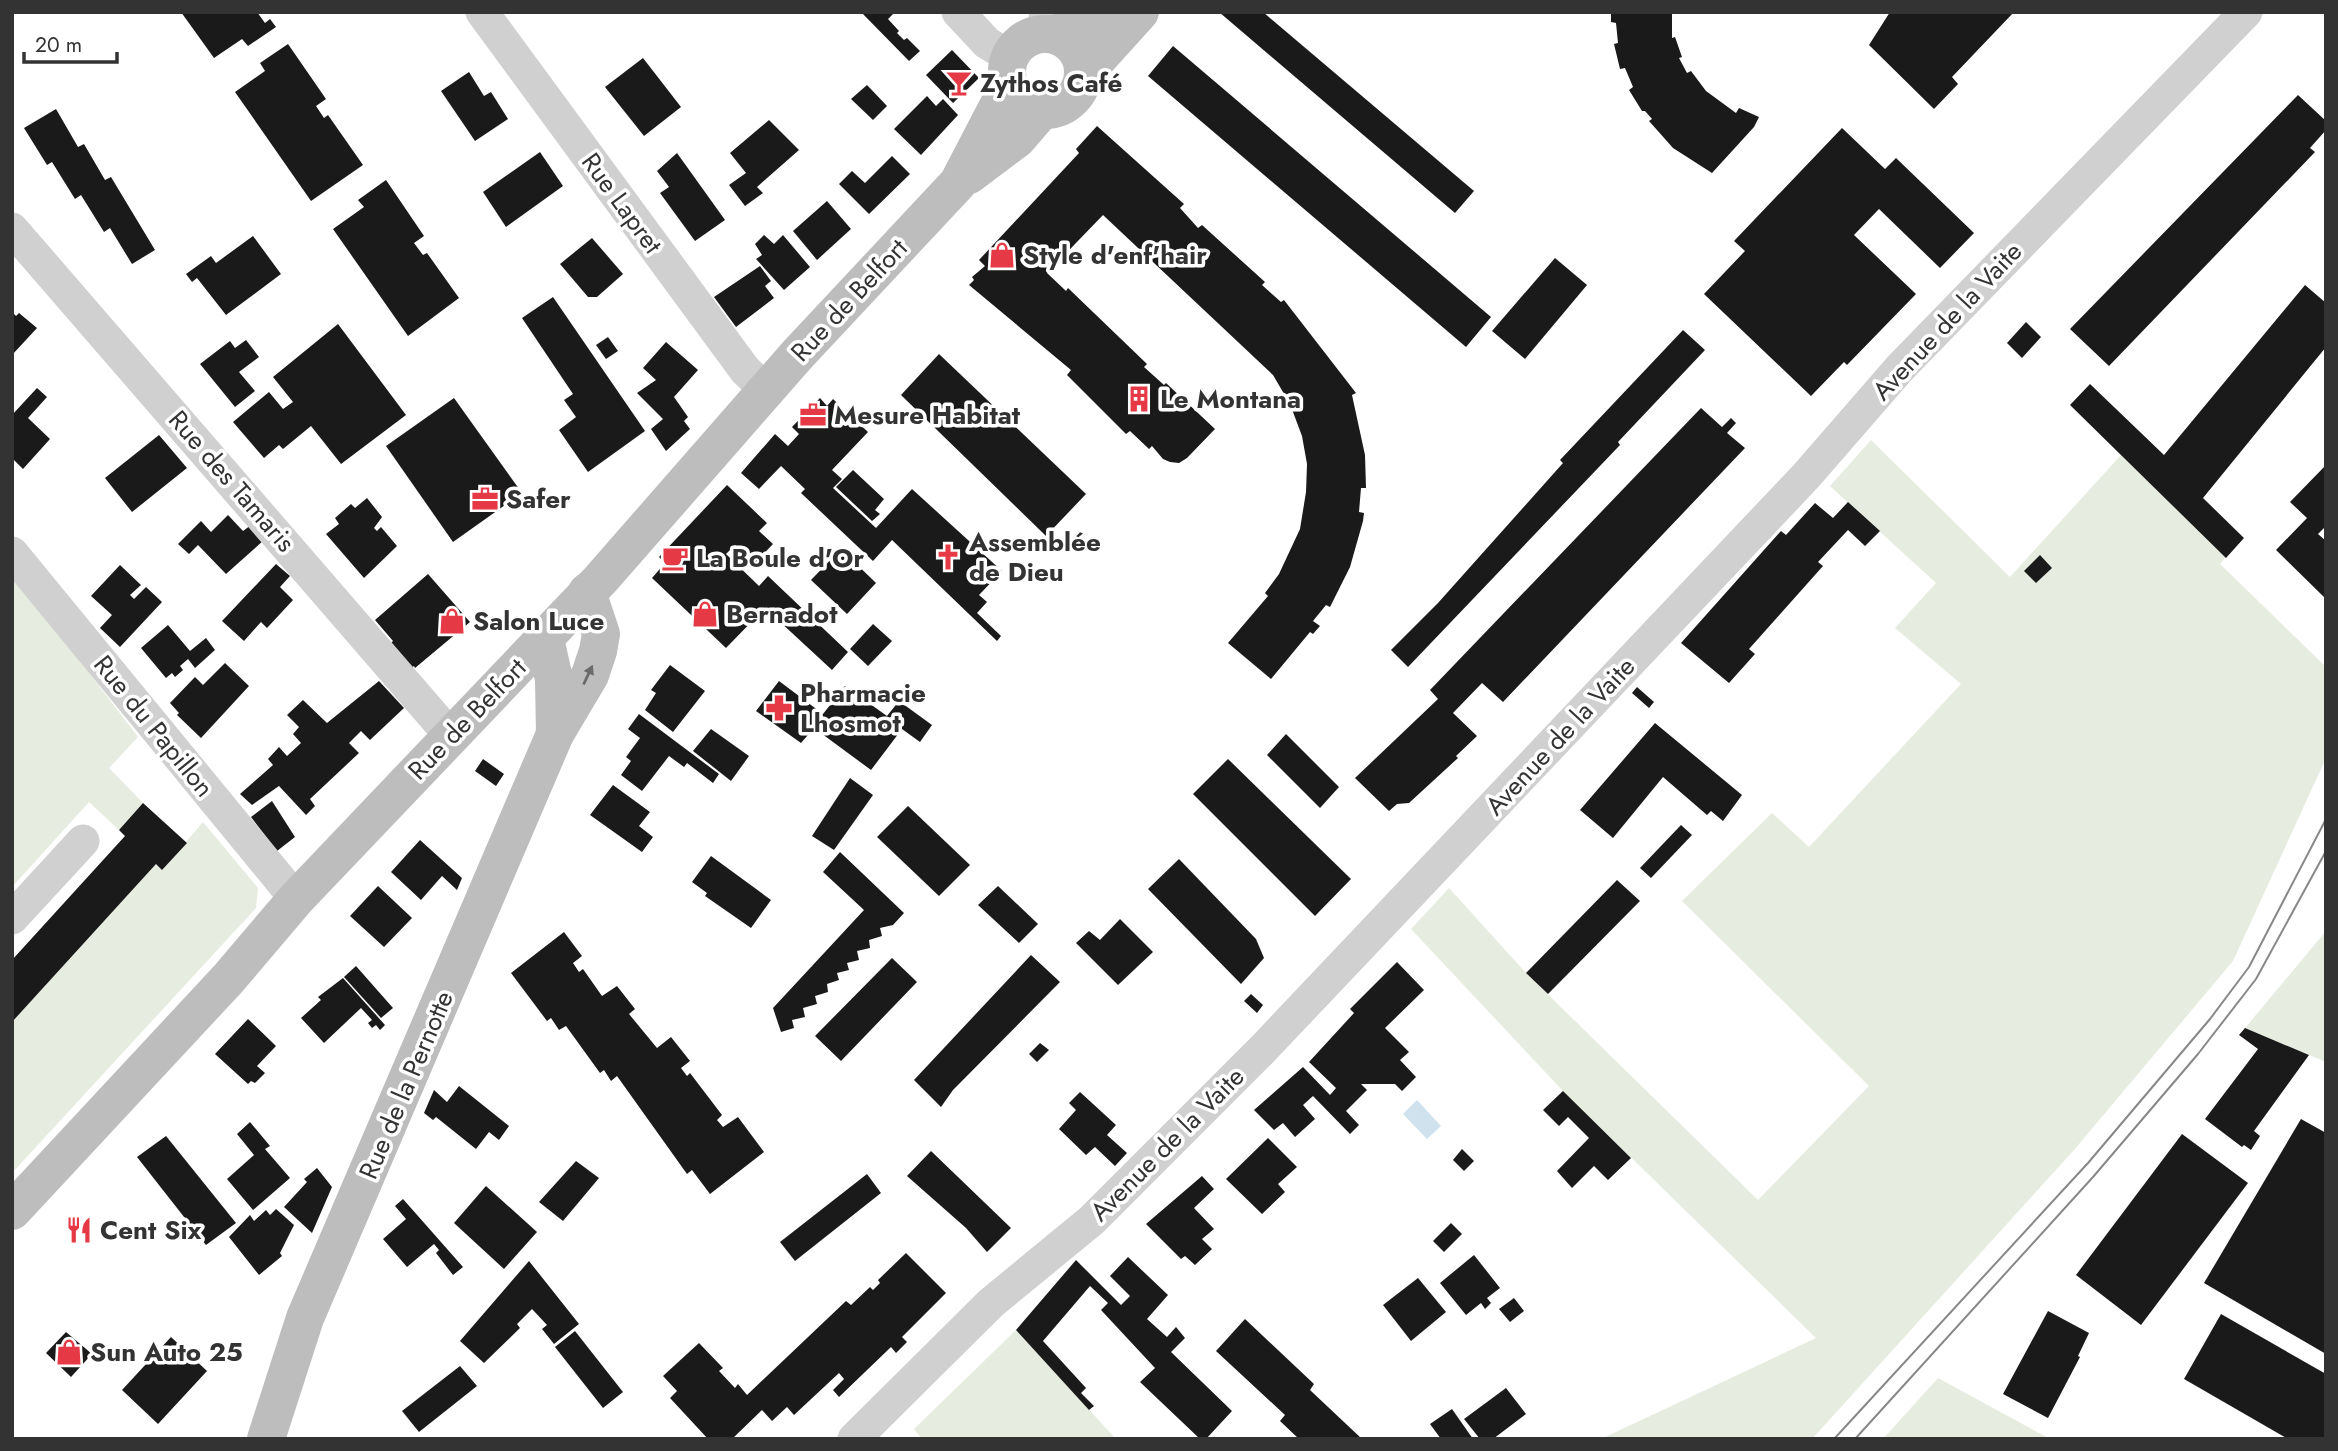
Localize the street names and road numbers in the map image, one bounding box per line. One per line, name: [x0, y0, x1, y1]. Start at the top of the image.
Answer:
street label: Rue Lapret: [572, 145, 672, 262]
street label: Rue de Belfort: [782, 229, 917, 370]
street label: Avenue de la Vaite: [1863, 233, 2031, 409]
street label: Rue des Tamaris: [160, 402, 304, 560]
street label: Rue du Papillon: [85, 647, 223, 805]
street label: Avenue de la Vaite: [1476, 648, 1644, 824]
street label: Rue de Belfort: [399, 649, 535, 788]
street label: Rue de la Pernotte: [349, 985, 463, 1185]
street label: Avenue de la Vaite: [1081, 1058, 1253, 1230]

